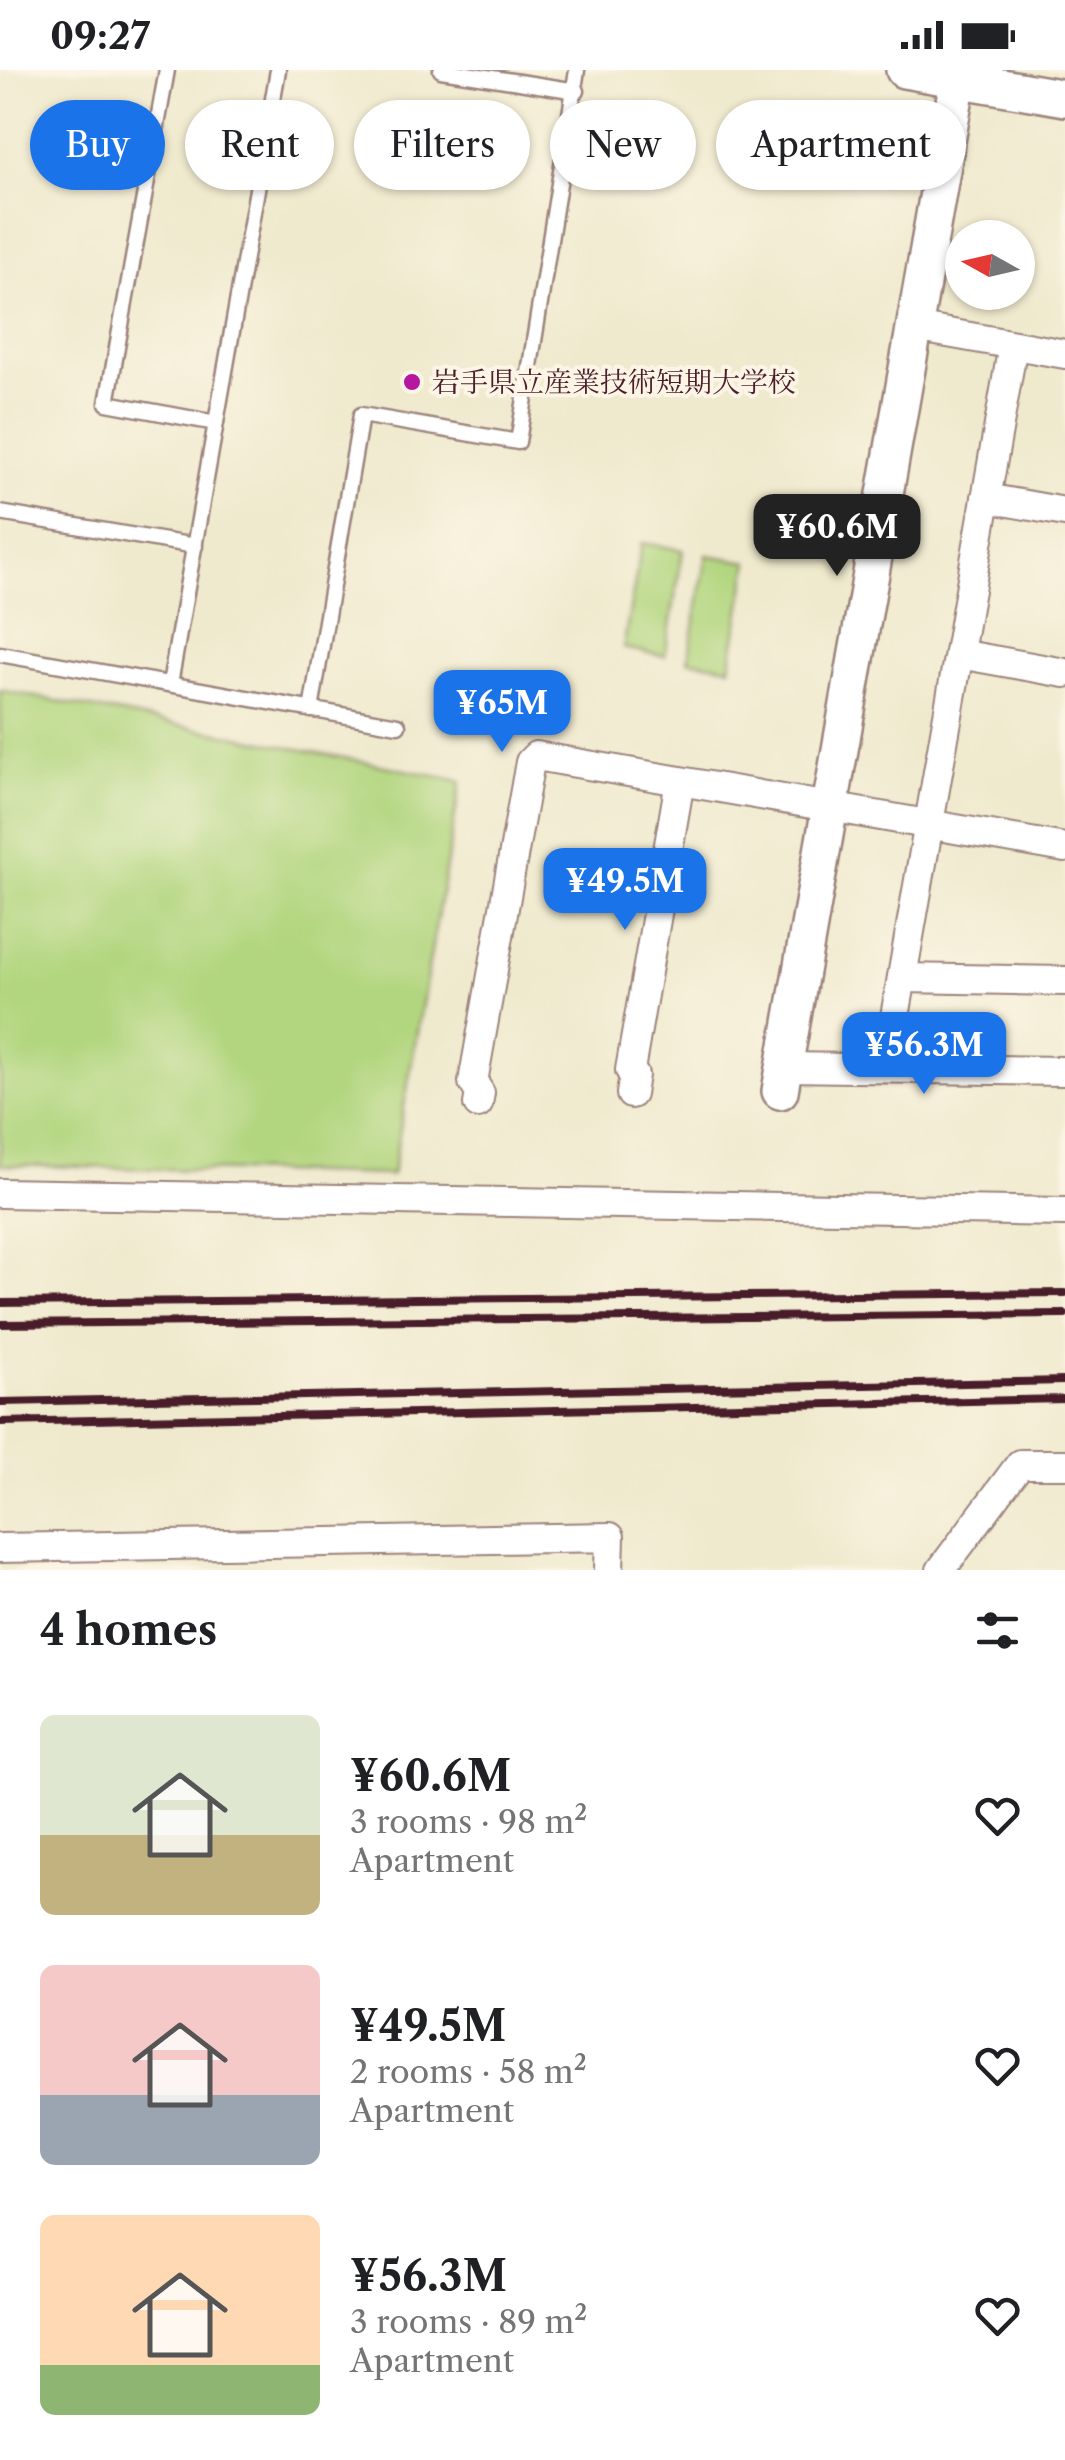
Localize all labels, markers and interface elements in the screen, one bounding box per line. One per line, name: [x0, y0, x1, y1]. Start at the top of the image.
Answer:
text: 09:27: [50, 12, 150, 59]
chip: Buy: [30, 100, 165, 190]
chip: Rent: [185, 100, 334, 190]
chip: Filters: [354, 100, 530, 190]
chip: New: [550, 100, 696, 190]
chip: Apartment: [716, 100, 966, 190]
north arrow: [945, 220, 1035, 310]
map controls: [945, 220, 1035, 310]
place label: 岩手県立産業技術短期大学校: [432, 365, 796, 399]
marker: 岩手県立産業技術短期大学校: [401, 371, 423, 393]
pin: ¥60.6M: [756, 494, 918, 579]
text: ¥60.6M: [775, 507, 899, 546]
pin: ¥65M: [443, 670, 561, 755]
text: ¥65M: [456, 683, 548, 722]
pin: ¥49.5M: [544, 848, 706, 933]
text: ¥49.5M: [565, 861, 685, 900]
pin: ¥56.3M: [843, 1012, 1005, 1097]
text: ¥56.3M: [864, 1025, 984, 1064]
icon: filters: [970, 1603, 1025, 1658]
text: 4 homes: [40, 1604, 217, 1656]
text: ¥60.6M: [350, 1750, 511, 1802]
icon: home: [120, 1755, 240, 1875]
icon: heart: [970, 1788, 1025, 1843]
text: 3 rooms · 98 m²: [350, 1802, 587, 1841]
text: Apartment: [350, 1841, 514, 1880]
text: ¥49.5M: [350, 2000, 506, 2052]
icon: home: [120, 2005, 240, 2125]
icon: heart: [970, 2038, 1025, 2093]
text: 2 rooms · 58 m²: [350, 2052, 587, 2091]
text: Apartment: [350, 2091, 514, 2130]
text: ¥56.3M: [350, 2250, 507, 2302]
icon: home: [120, 2255, 240, 2375]
icon: heart: [970, 2288, 1025, 2343]
text: 3 rooms · 89 m²: [350, 2302, 587, 2341]
text: Apartment: [350, 2341, 514, 2380]

